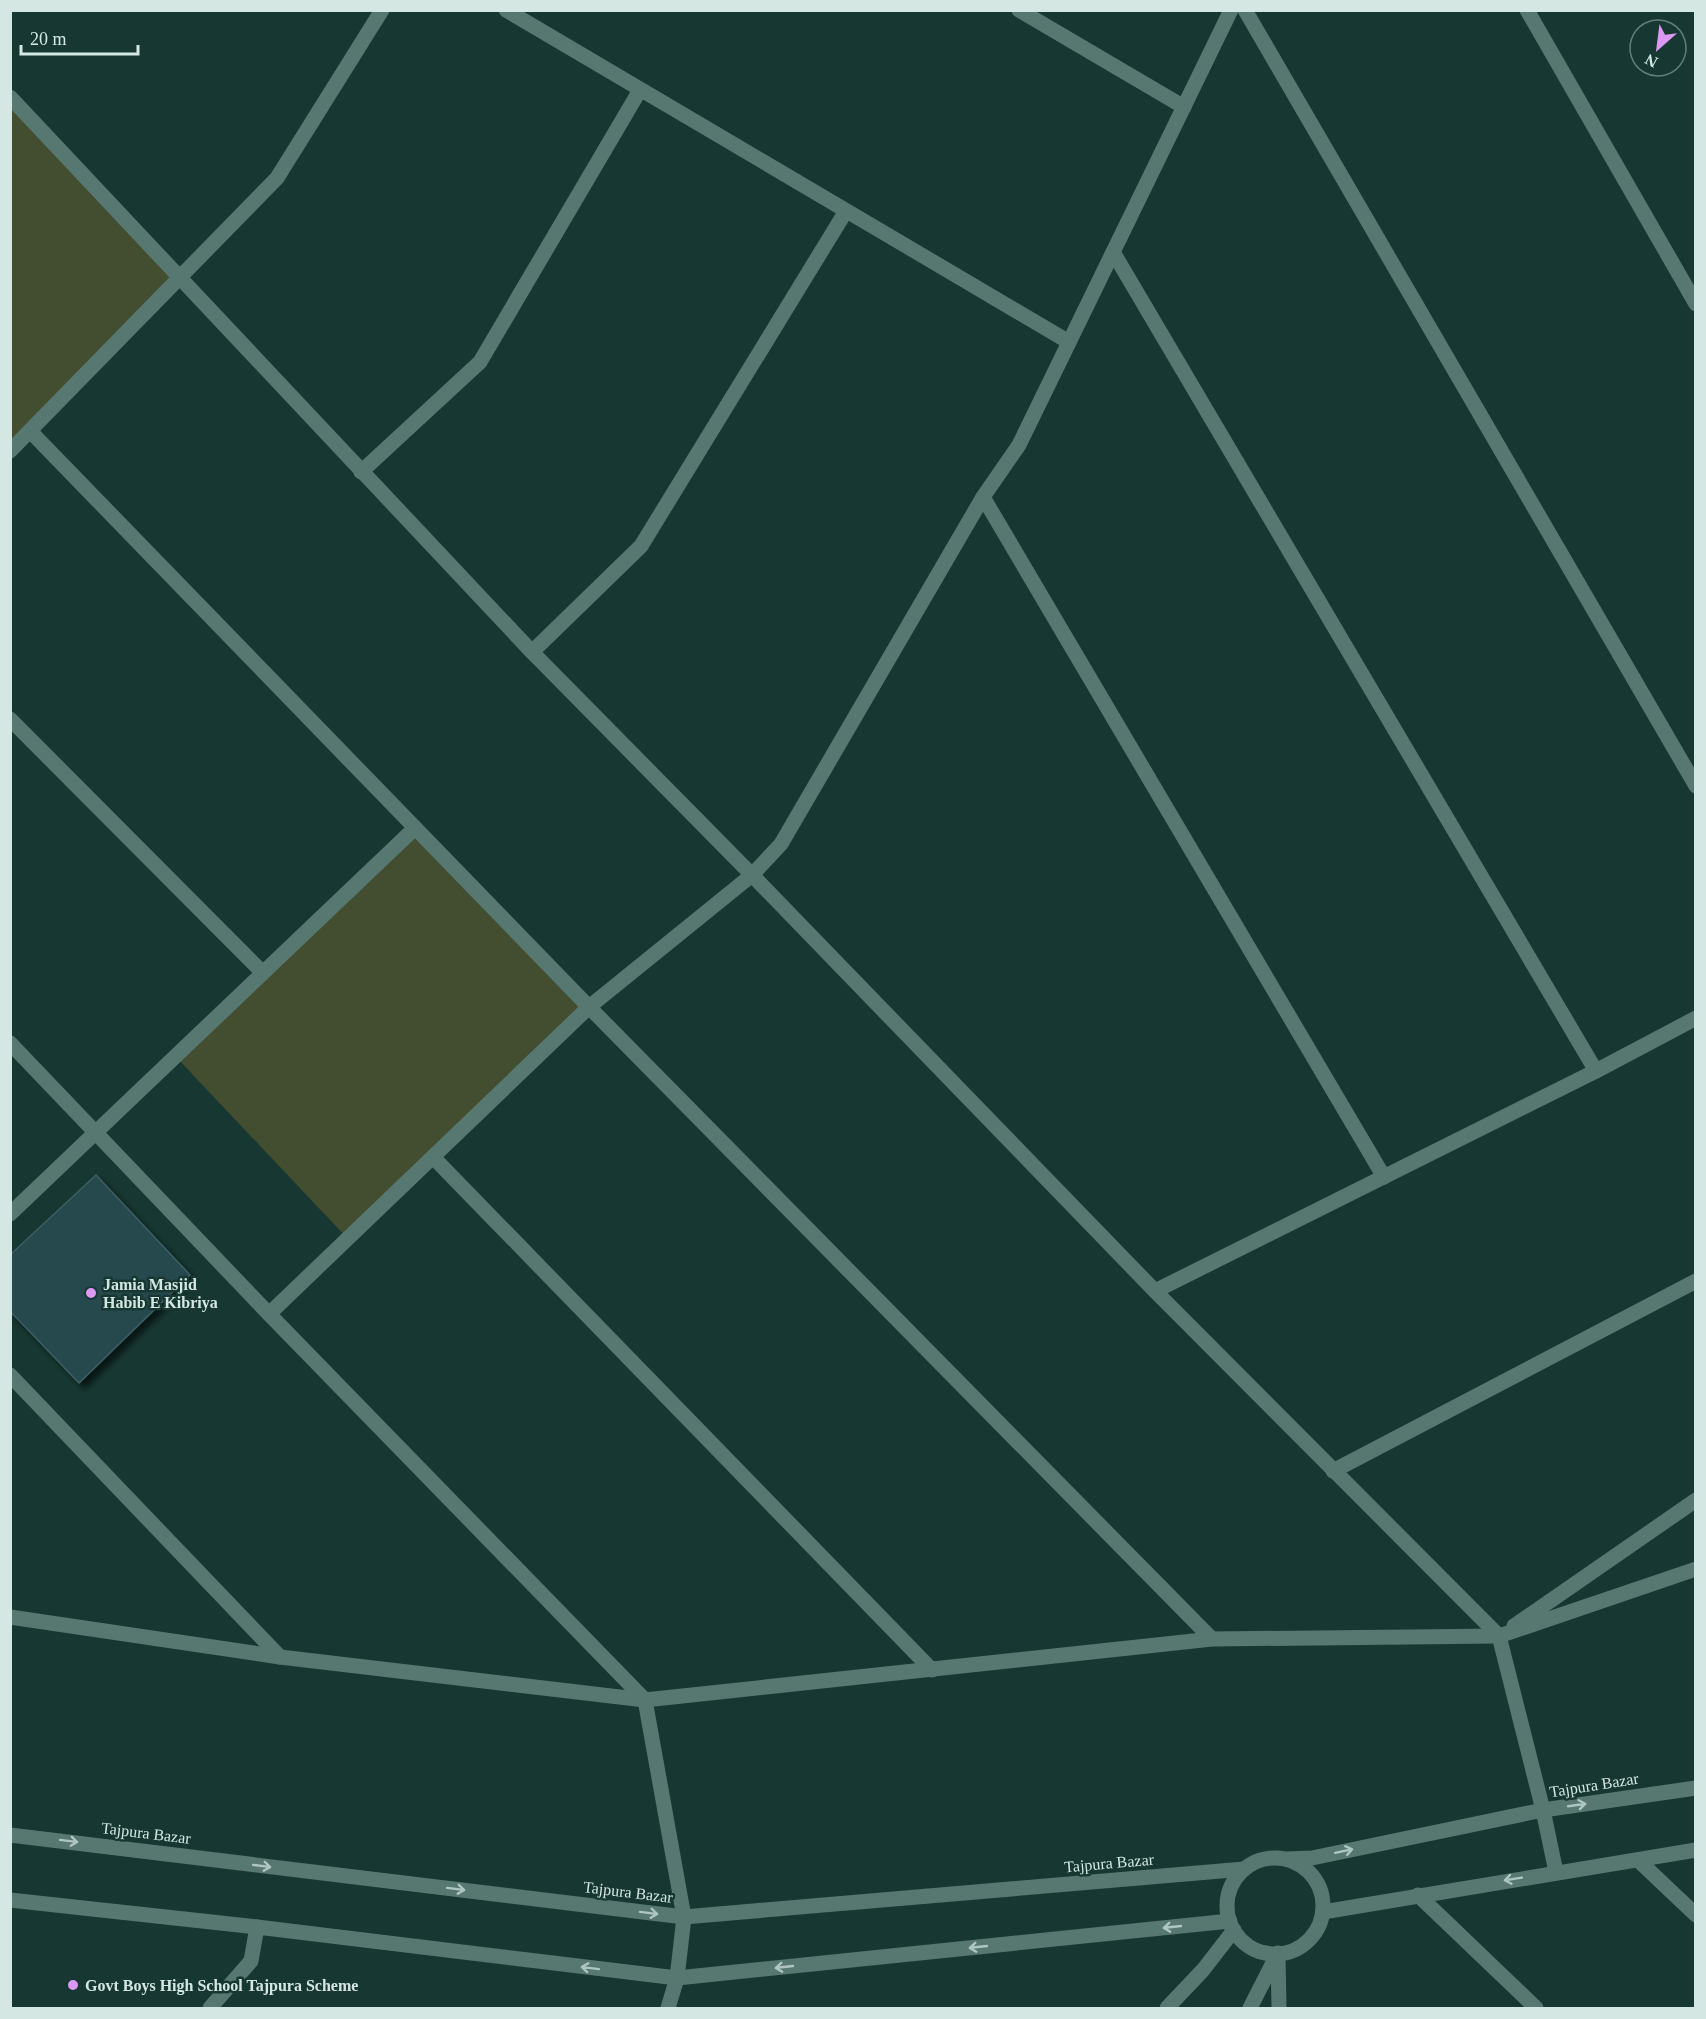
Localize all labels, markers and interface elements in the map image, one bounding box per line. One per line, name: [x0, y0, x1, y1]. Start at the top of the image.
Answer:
scale bar: [21, 18, 138, 56]
north arrow: [1628, 18, 1688, 78]
text: 20 m: [30, 29, 67, 49]
text: N: [1642, 50, 1660, 71]
place label: Jamia Masjid Habib E Kibriya: [103, 1276, 218, 1312]
marker: Jamia Masjid Habib E Kibriya: [84, 1286, 98, 1300]
street label: Tajpura Bazar: [1548, 1769, 1641, 1801]
one-way arrow: [1567, 1800, 1586, 1811]
street label: Tajpura Bazar: [100, 1819, 192, 1848]
one-way arrow: [58, 1836, 78, 1847]
one-way arrow: [1334, 1845, 1354, 1856]
street label: Tajpura Bazar: [1063, 1851, 1155, 1876]
one-way arrow: [252, 1860, 272, 1871]
one-way arrow: [1504, 1874, 1524, 1885]
street label: Tajpura Bazar: [582, 1878, 674, 1907]
one-way arrow: [445, 1884, 465, 1895]
one-way arrow: [639, 1907, 659, 1918]
one-way arrow: [1162, 1922, 1182, 1933]
one-way arrow: [968, 1942, 988, 1953]
one-way arrow: [581, 1962, 601, 1973]
one-way arrow: [774, 1962, 794, 1973]
place label: Govt Boys High School Tajpura Scheme: [85, 1977, 358, 1995]
marker: Govt Boys High School Tajpura Scheme: [66, 1978, 80, 1992]

